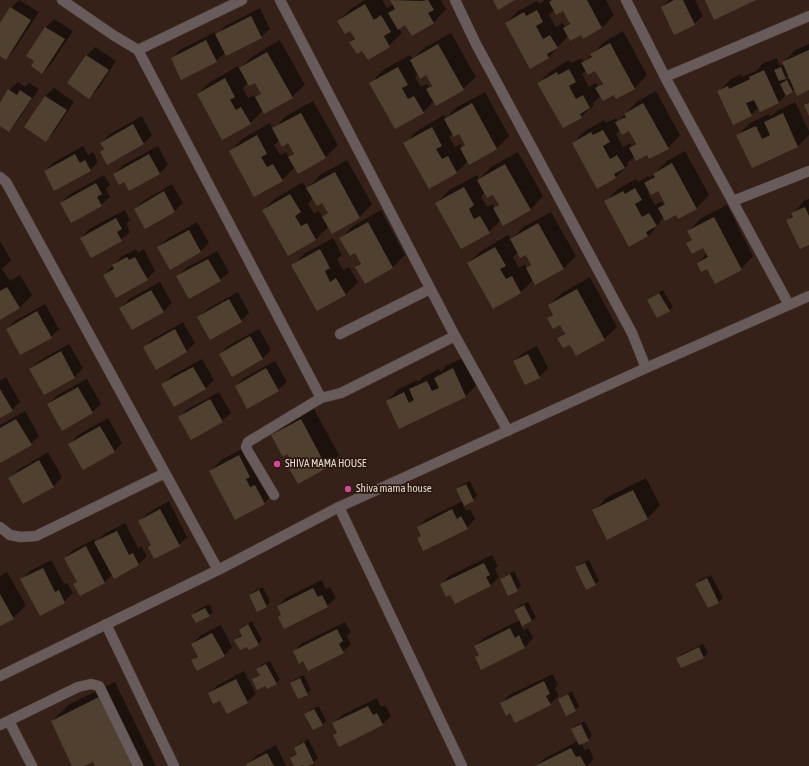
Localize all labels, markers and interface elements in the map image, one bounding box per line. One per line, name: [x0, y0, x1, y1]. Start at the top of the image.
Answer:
place label: SHIVA MAMA HOUSE: [285, 457, 367, 471]
marker: SHIVA MAMA HOUSE: [272, 459, 282, 469]
place label: Shiva mama house: [356, 482, 432, 496]
marker: Shiva mama house: [343, 484, 353, 494]

